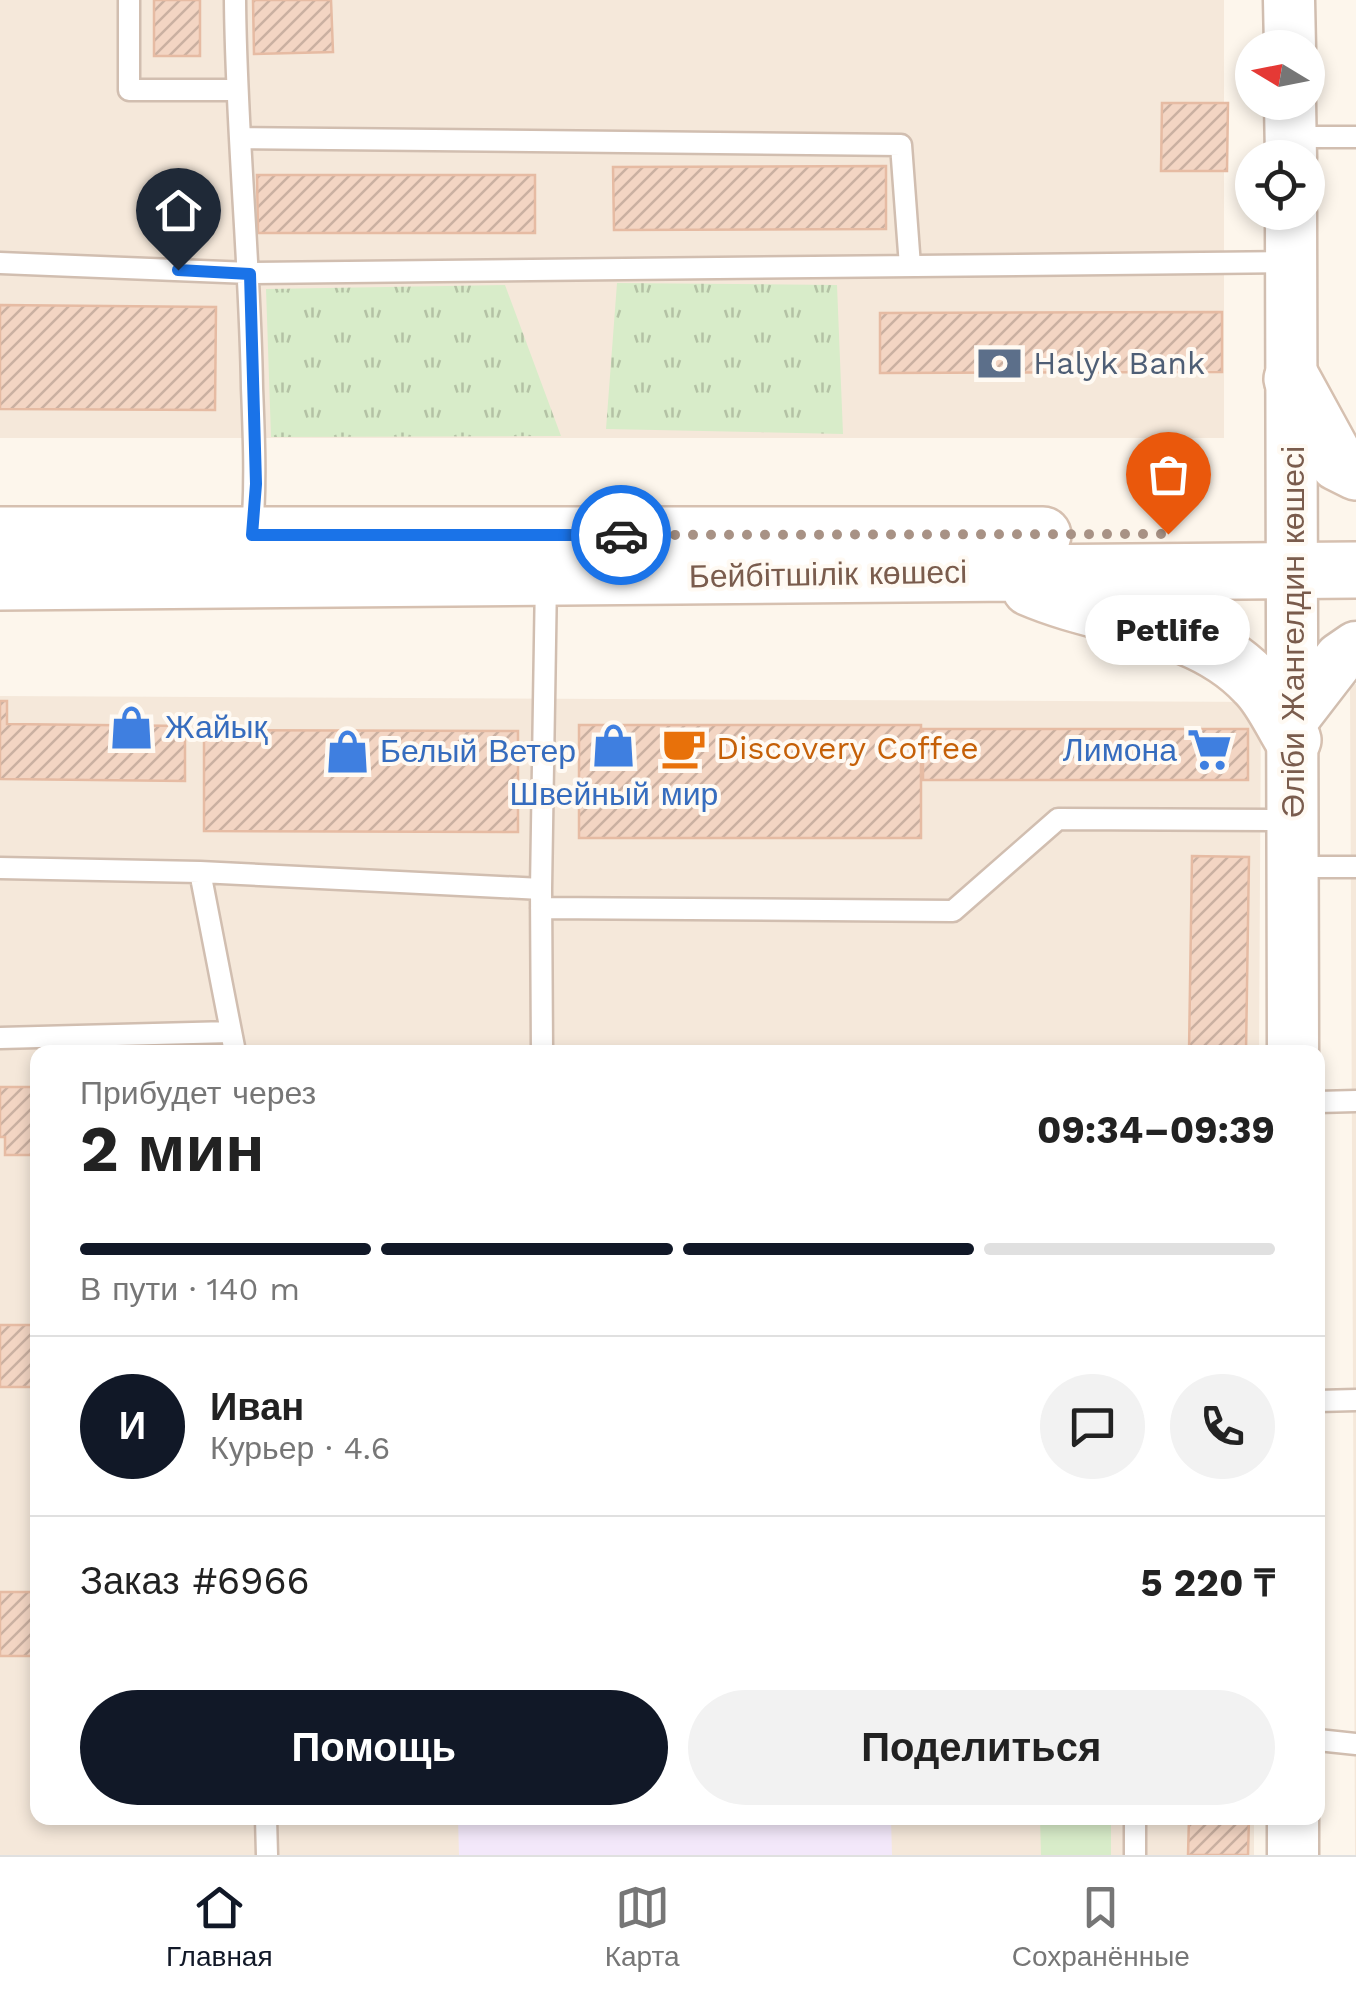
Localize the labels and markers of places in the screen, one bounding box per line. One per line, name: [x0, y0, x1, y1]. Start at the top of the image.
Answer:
pin: [136, 168, 221, 271]
bank icon: Halyk Bank: [976, 339, 1024, 387]
place label: Halyk Bank: [1033, 344, 1205, 382]
pin: [1126, 432, 1211, 535]
callout: Petlife: [1086, 594, 1250, 664]
shop icon: Жайық: [108, 703, 156, 751]
place label: Жайық: [165, 708, 269, 746]
shop icon: Швейный мир: [590, 722, 638, 770]
cafe icon: Discovery Coffee: [659, 724, 707, 772]
supermarket icon: Лимона: [1186, 726, 1234, 774]
shop icon: Белый Ветер: [323, 727, 371, 775]
place label: Discovery Coffee: [716, 729, 979, 767]
place label: Лимона: [1063, 731, 1177, 769]
place label: Белый Ветер: [380, 732, 576, 770]
place label: Швейный мир: [510, 775, 718, 813]

